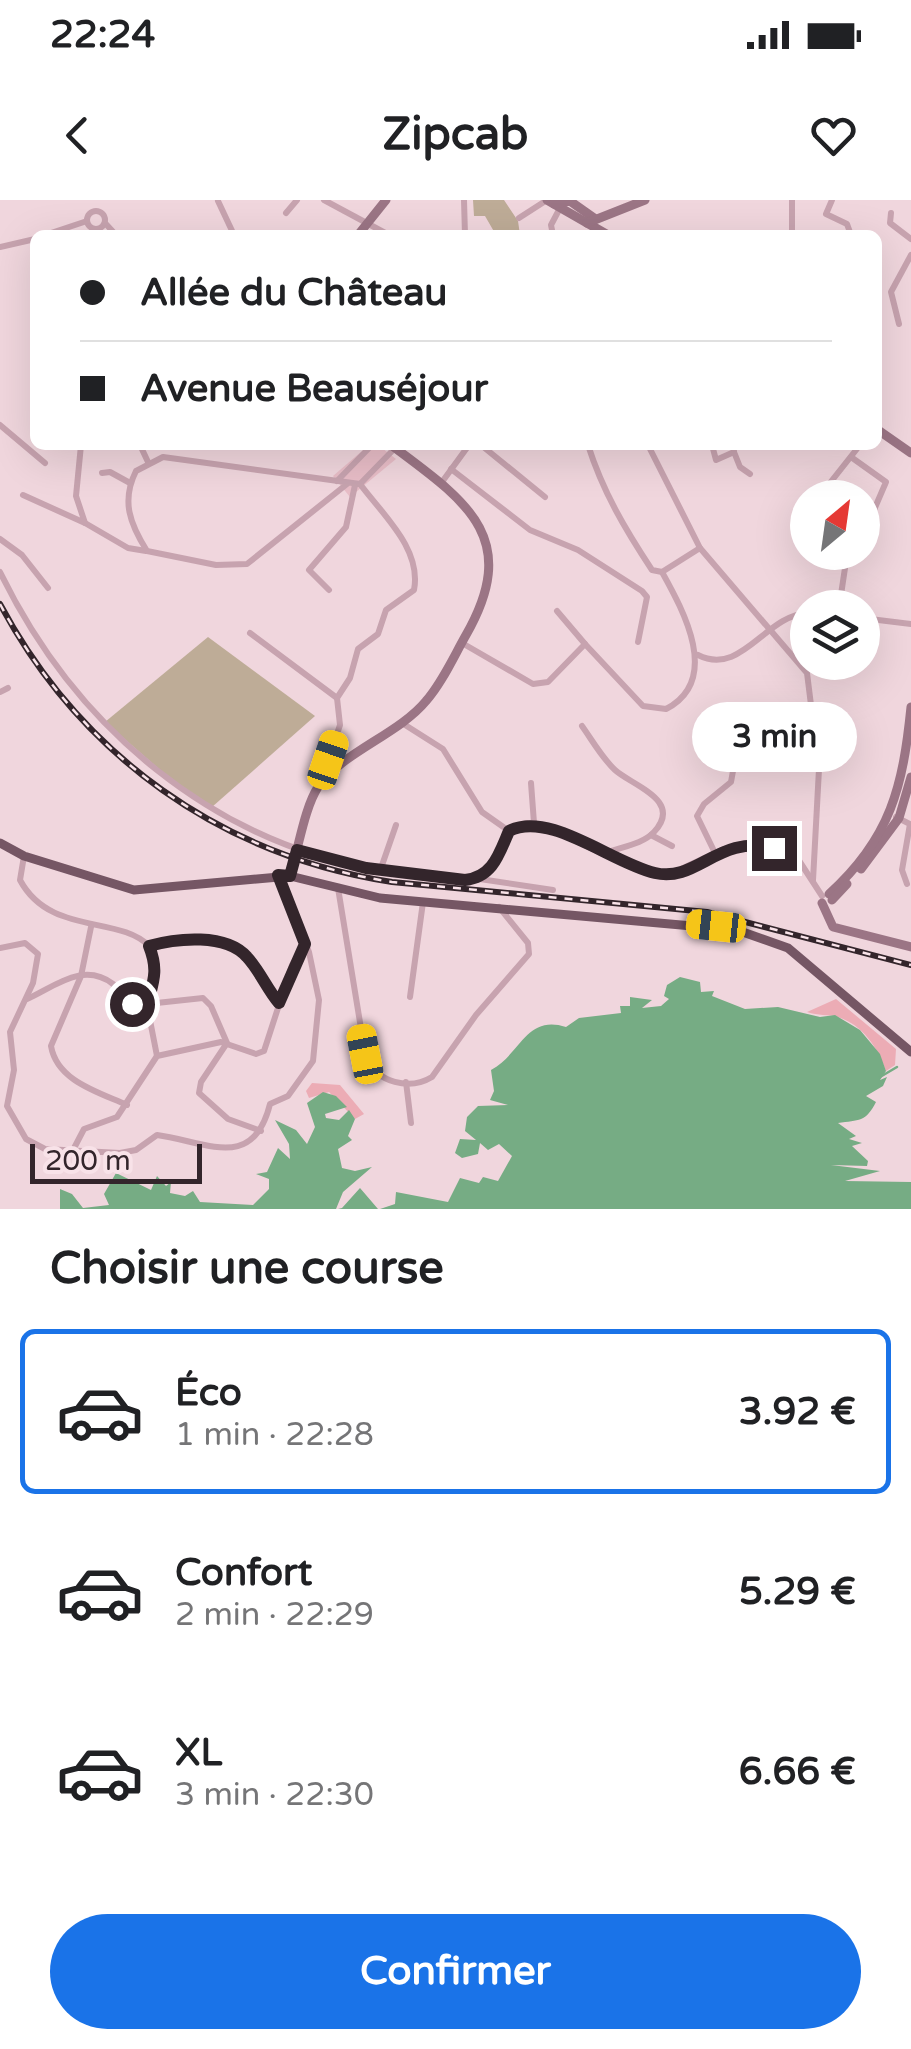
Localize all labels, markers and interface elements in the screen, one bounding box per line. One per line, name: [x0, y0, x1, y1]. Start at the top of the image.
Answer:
text: 22:24: [50, 12, 155, 58]
icon: back: [50, 108, 105, 163]
text: Zipcab: [383, 108, 528, 162]
icon: heart: [806, 108, 861, 163]
text: Allée du Château: [140, 270, 448, 316]
text: Avenue Beauséjour: [140, 366, 488, 412]
north arrow: [790, 480, 880, 570]
map controls: [790, 480, 880, 680]
button: layers: [790, 590, 880, 680]
callout: 3 min: [692, 703, 856, 773]
text: 3 min: [732, 718, 817, 756]
car: [304, 727, 352, 793]
route end: [752, 826, 797, 871]
car: [685, 908, 747, 944]
route start: [110, 982, 155, 1027]
car: [345, 1022, 385, 1086]
scale bar: [30, 1139, 202, 1184]
text: 200 m: [45, 1144, 131, 1178]
text: Choisir une course: [50, 1242, 444, 1296]
icon: car: [55, 1367, 145, 1457]
text: Éco: [175, 1370, 242, 1416]
text: 3.92 €: [739, 1389, 856, 1435]
text: 1 min · 22:28: [175, 1416, 374, 1454]
icon: car: [55, 1547, 145, 1637]
text: Confort: [175, 1550, 312, 1596]
text: 5.29 €: [739, 1569, 856, 1615]
text: 2 min · 22:29: [175, 1596, 374, 1634]
icon: car: [55, 1727, 145, 1817]
text: XL: [175, 1730, 222, 1776]
text: 6.66 €: [739, 1749, 856, 1795]
text: 3 min · 22:30: [175, 1776, 374, 1814]
button: Confirmer: [50, 1914, 861, 2029]

